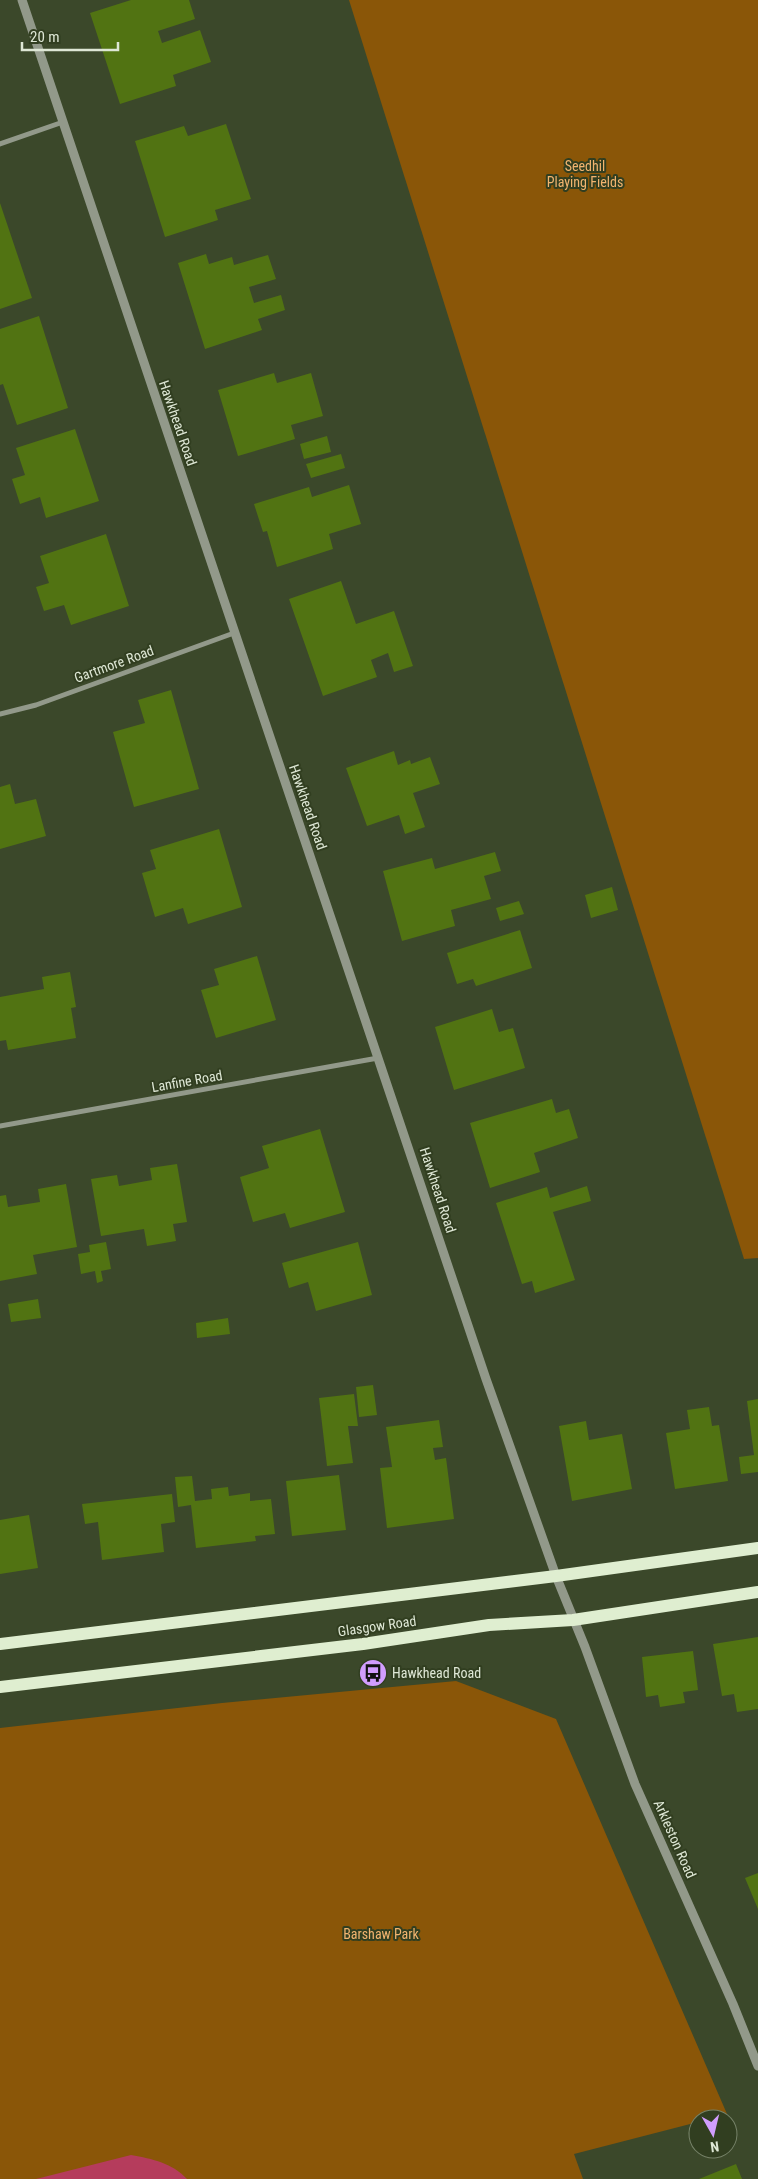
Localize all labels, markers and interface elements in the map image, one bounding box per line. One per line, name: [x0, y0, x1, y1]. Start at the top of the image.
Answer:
scale bar: [22, 20, 119, 52]
text: 20 m: [30, 28, 60, 46]
park label: Seedhil Playing Fields: [547, 158, 623, 190]
street label: Hawkhead Road: [156, 378, 200, 468]
street label: Gartmore Road: [72, 642, 156, 686]
street label: Hawkhead Road: [286, 762, 330, 852]
street label: Lanfine Road: [150, 1067, 224, 1095]
street label: Hawkhead Road: [417, 1145, 459, 1235]
street label: Glasgow Road: [337, 1613, 417, 1639]
bus stop icon: Hawkhead Road: [358, 1658, 388, 1688]
place label: Hawkhead Road: [392, 1665, 481, 1681]
street label: Arkleston Road: [651, 1797, 699, 1881]
park label: Barshaw Park: [343, 1926, 420, 1942]
north arrow: [688, 2109, 738, 2159]
text: N: [709, 2138, 720, 2155]

